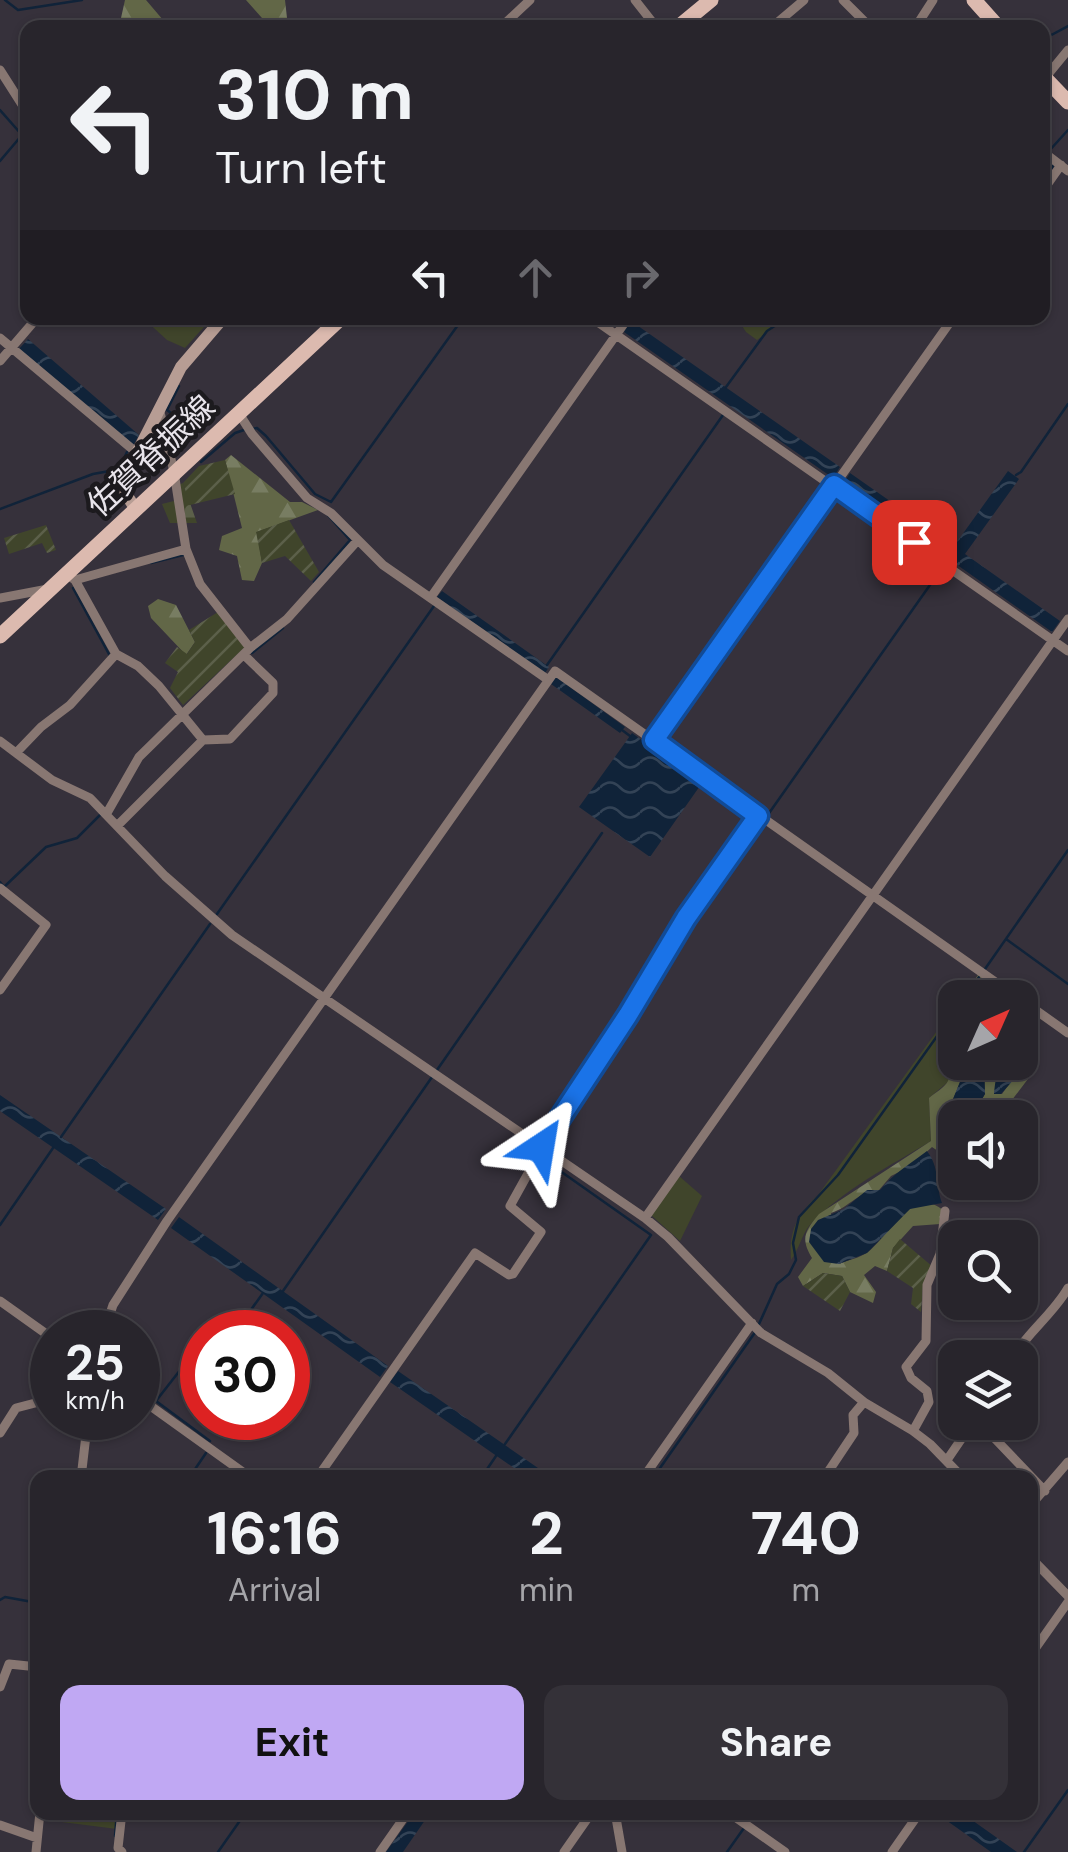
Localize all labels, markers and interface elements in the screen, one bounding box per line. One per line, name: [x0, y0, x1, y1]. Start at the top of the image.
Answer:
text: 310 m: [215, 50, 414, 141]
icon: left: [50, 60, 180, 190]
text: Turn left: [215, 138, 387, 197]
icon: left: [403, 250, 458, 305]
icon: ahead: [508, 250, 563, 305]
icon: right: [613, 250, 668, 305]
street label: 佐賀脊振線: [78, 386, 224, 526]
pin: [872, 500, 957, 585]
icon: arrive: [887, 515, 942, 570]
north arrow: [938, 980, 1038, 1080]
map controls: [938, 980, 1038, 1440]
position arrow: [489, 1095, 593, 1199]
button: sound: [938, 1100, 1038, 1200]
button: search: [938, 1220, 1038, 1320]
speed limit sign: 30: [180, 1310, 310, 1440]
text: 25: [65, 1330, 125, 1396]
button: layers: [938, 1340, 1038, 1440]
text: km/h: [65, 1384, 125, 1417]
text: 16:16: [207, 1494, 342, 1573]
text: 2: [529, 1494, 564, 1573]
text: 740: [751, 1494, 861, 1573]
text: Arrival: [228, 1569, 321, 1611]
text: min: [519, 1569, 574, 1611]
text: m: [792, 1569, 820, 1611]
button: Exit: [60, 1685, 524, 1800]
button: Share: [544, 1685, 1008, 1800]

